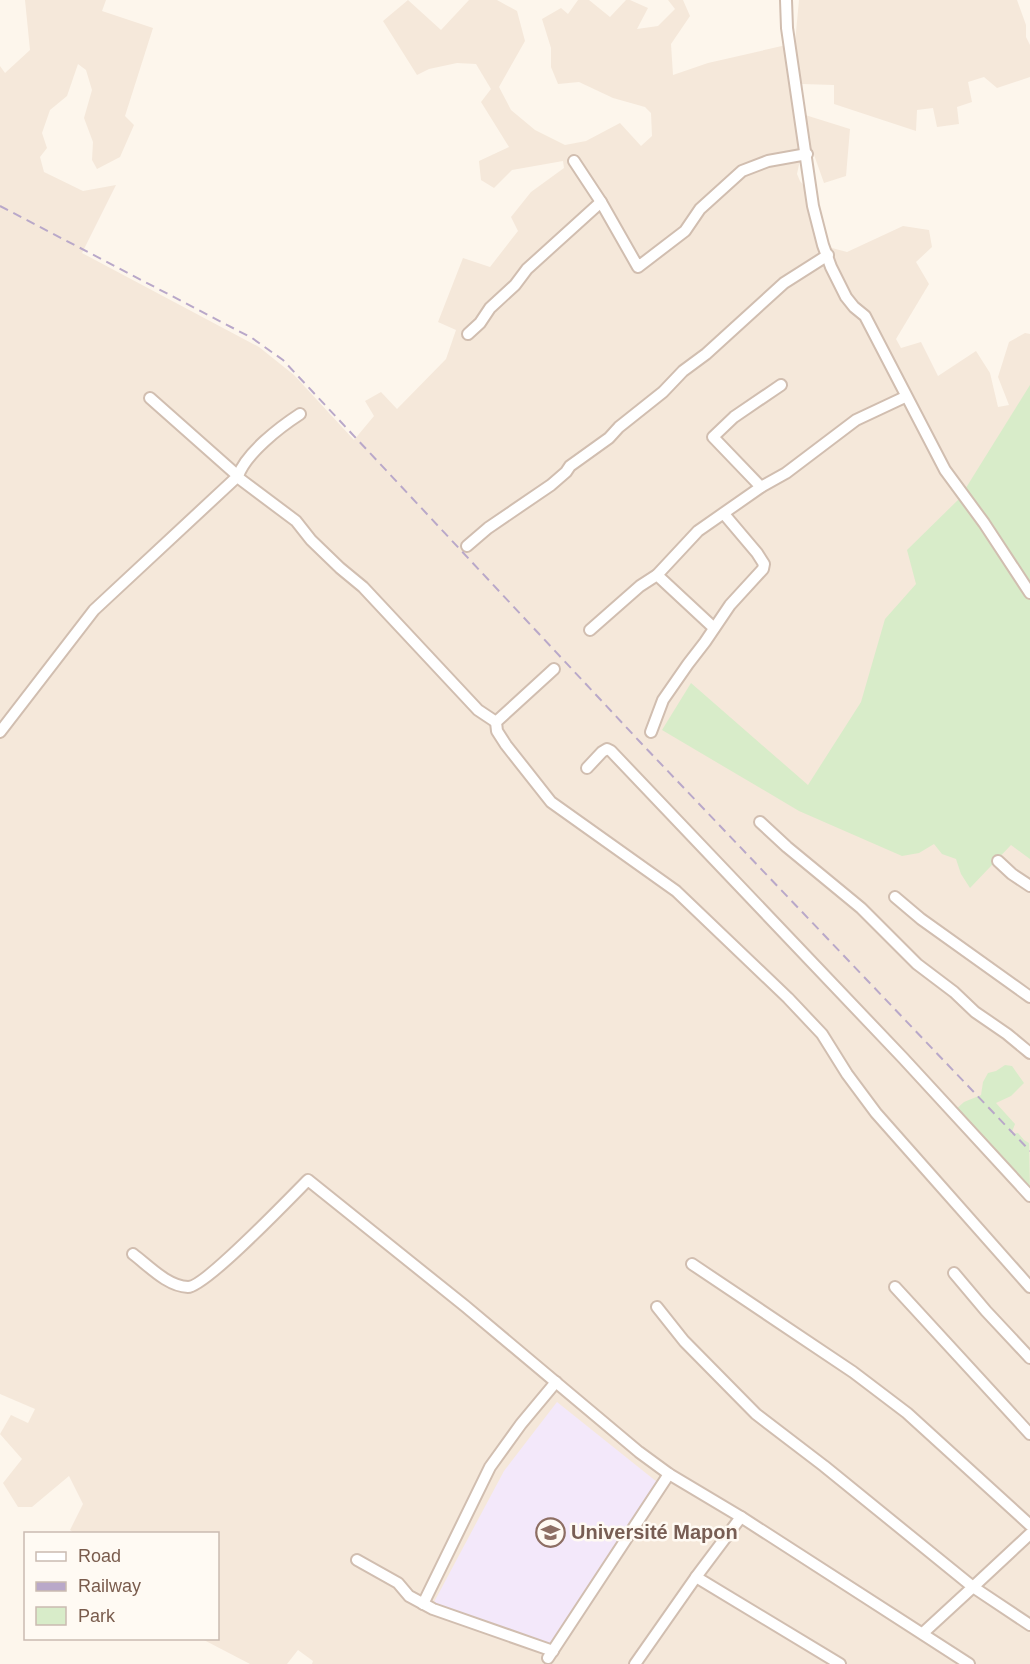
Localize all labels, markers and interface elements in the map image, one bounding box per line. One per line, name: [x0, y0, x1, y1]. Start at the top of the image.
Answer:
school or university icon: Université Mapon: [534, 1516, 566, 1548]
place label: Université Mapon: [571, 1521, 738, 1543]
legend: [24, 1532, 219, 1640]
text: Road: [78, 1546, 121, 1566]
text: Railway: [78, 1576, 141, 1596]
text: Park: [78, 1606, 116, 1626]

